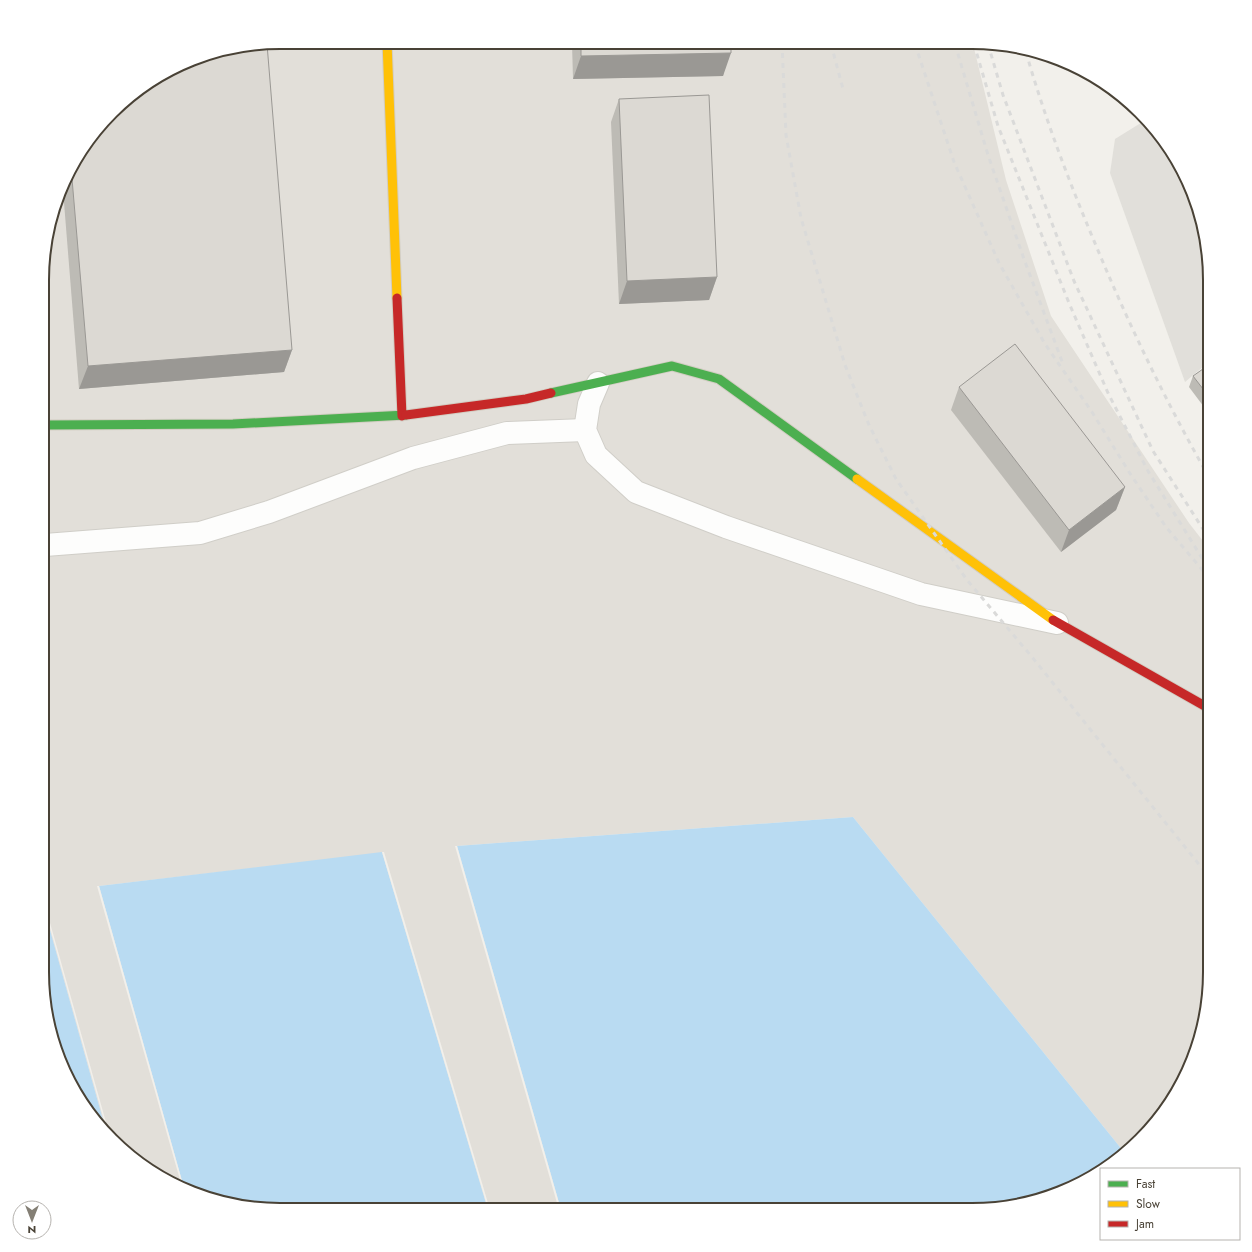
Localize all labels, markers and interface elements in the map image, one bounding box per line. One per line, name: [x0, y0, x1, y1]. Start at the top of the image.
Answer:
legend: [1100, 1168, 1240, 1240]
text: Fast: [1136, 1175, 1155, 1193]
text: Slow: [1136, 1195, 1161, 1213]
north arrow: [12, 1200, 52, 1240]
text: Jam: [1134, 1215, 1154, 1233]
text: N: [28, 1222, 36, 1238]

